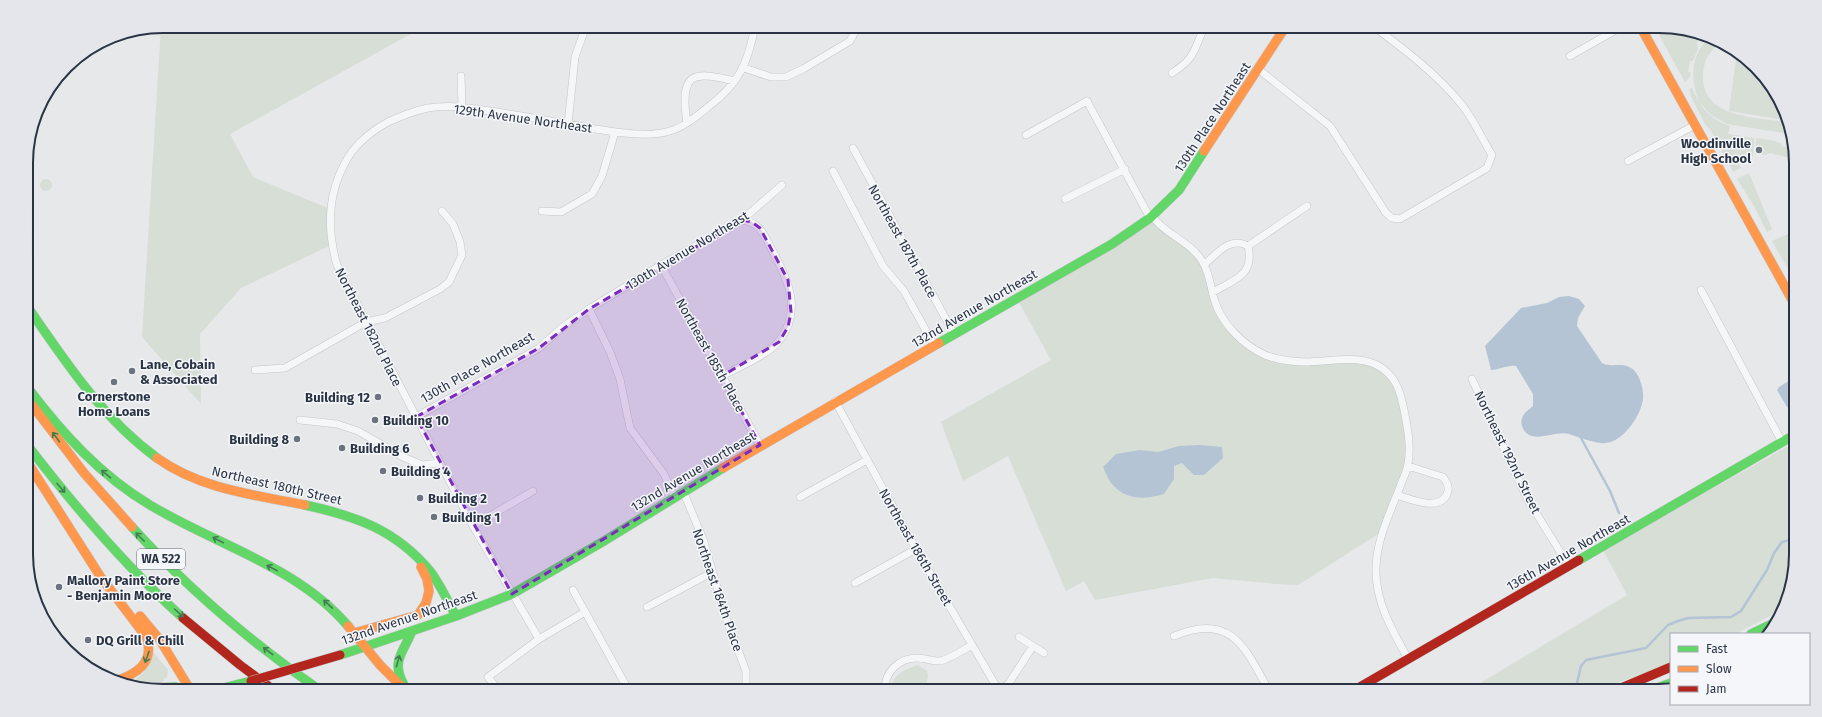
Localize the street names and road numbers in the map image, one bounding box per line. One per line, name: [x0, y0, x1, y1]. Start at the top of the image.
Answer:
street label: 130th Place Northeast: [1171, 59, 1254, 175]
street label: 129th Avenue Northeast: [453, 101, 593, 136]
street label: Northeast 187th Place: [865, 182, 940, 301]
street label: 130th Avenue Northeast: [623, 208, 751, 293]
street label: Northeast 182nd Place: [332, 265, 405, 389]
street label: 132nd Avenue Northeast: [909, 266, 1040, 351]
street label: Northeast 185th Place: [673, 296, 748, 415]
street label: 130th Place Northeast: [418, 329, 537, 406]
street label: Northeast 192nd Street: [1471, 388, 1544, 516]
street label: 132nd Avenue Northeast: [628, 428, 758, 515]
street label: Northeast 180th Street: [210, 463, 344, 508]
street label: Northeast 186th Street: [876, 486, 955, 609]
street label: 136th Avenue Northeast: [1504, 511, 1633, 594]
street label: Northeast 184th Place: [689, 527, 746, 653]
road number: WA 522: [137, 549, 185, 569]
street label: 132nd Avenue Northeast: [339, 587, 479, 648]

